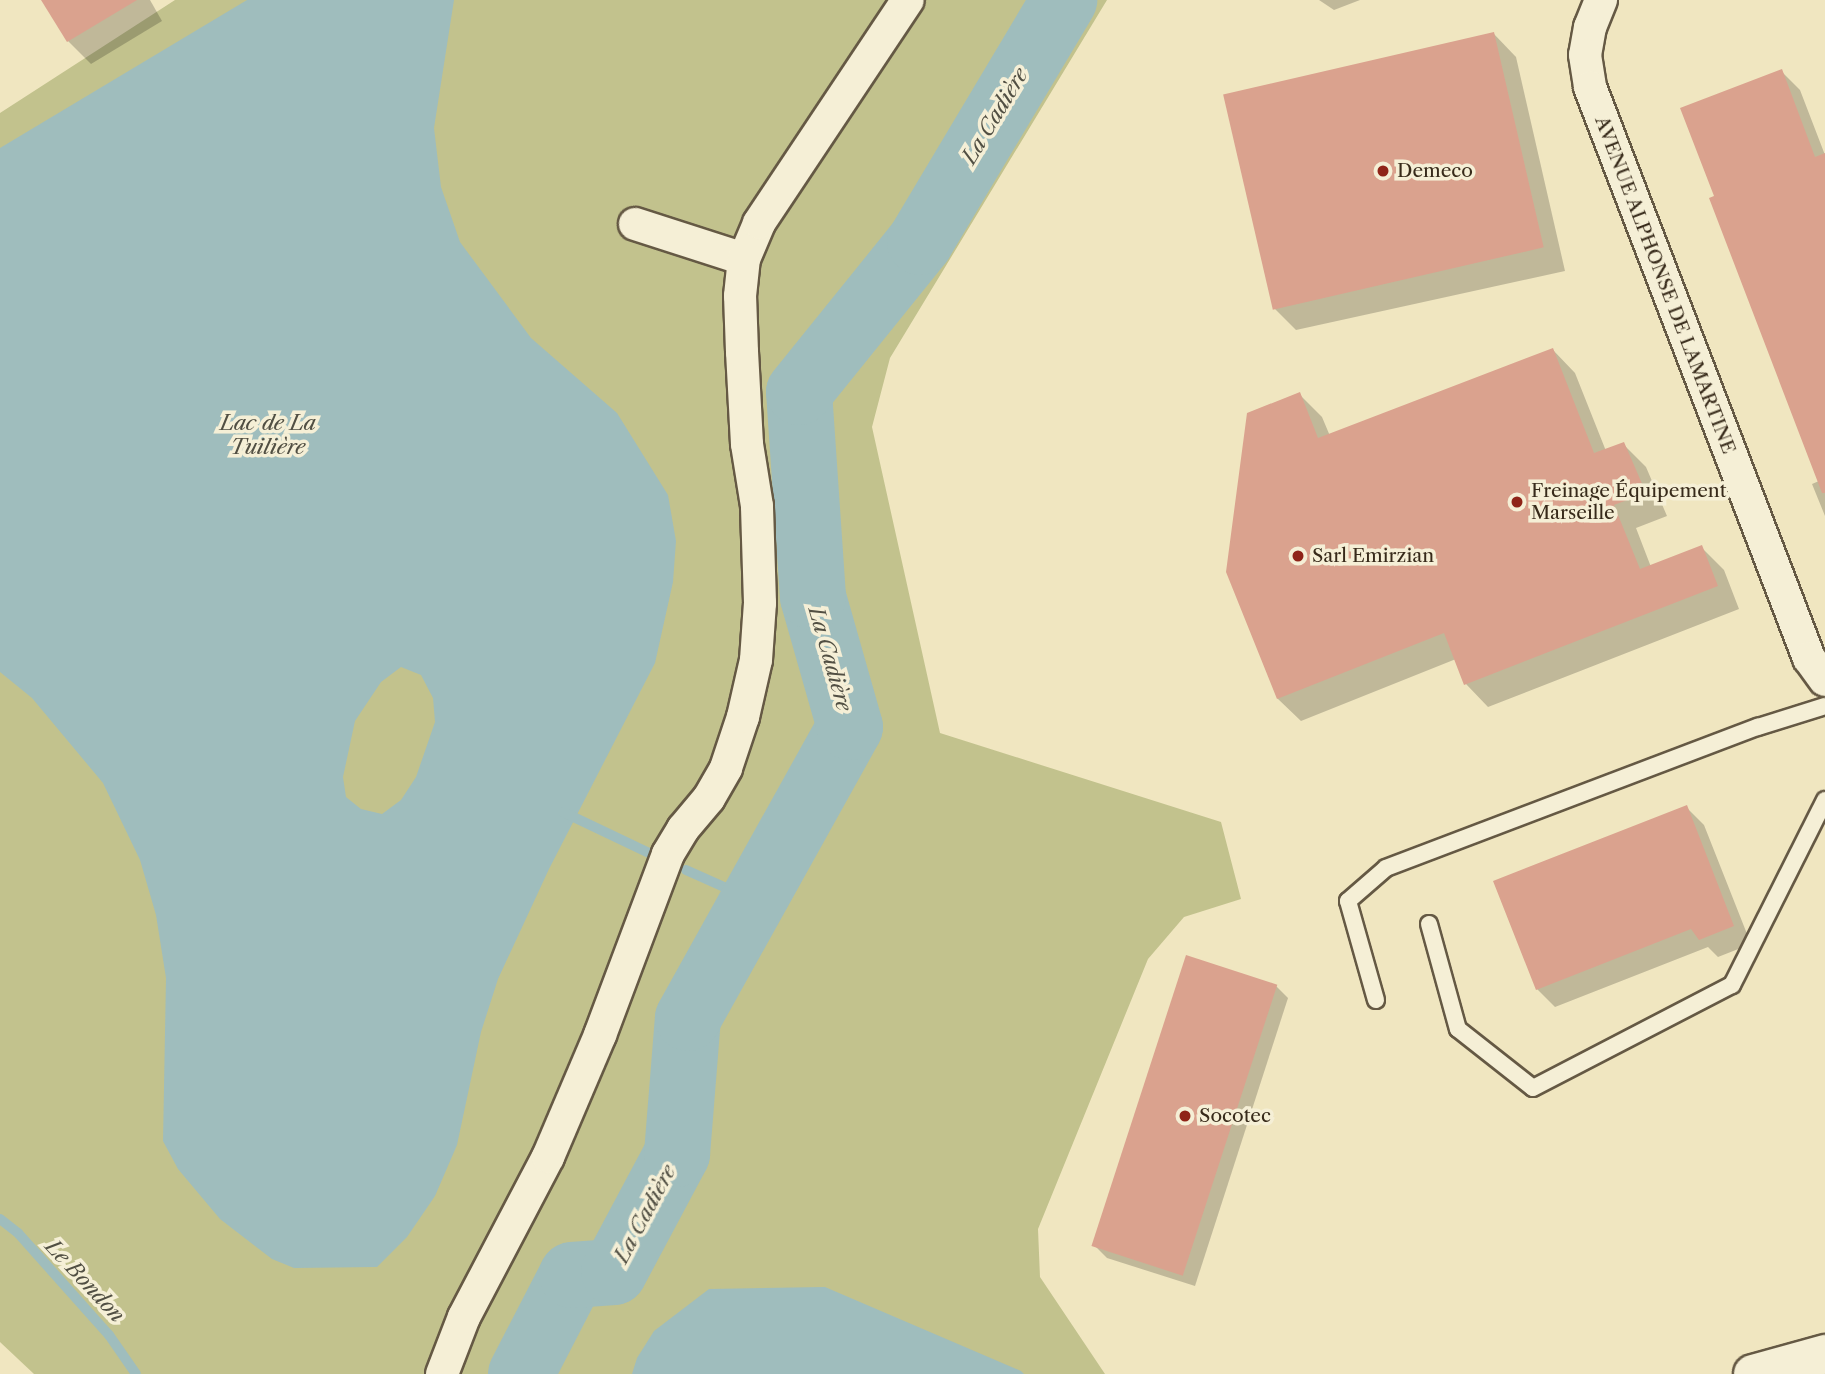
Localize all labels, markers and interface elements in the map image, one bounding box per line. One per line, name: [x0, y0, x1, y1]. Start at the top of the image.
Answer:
water label: La Cadière: [957, 64, 1033, 168]
street label: AVENUE ALPHONSE DE LAMARTINE: [1590, 113, 1740, 457]
place label: Demeco: [1397, 160, 1473, 182]
marker: Demeco: [1375, 163, 1391, 179]
water label: Lac de La Tuilière: [220, 410, 316, 460]
place label: Freinage Équipement Marseille: [1531, 480, 1726, 524]
marker: Freinage Équipement Marseille: [1509, 494, 1525, 510]
place label: Sarl Emirzian: [1312, 545, 1434, 567]
marker: Sarl Emirzian: [1290, 548, 1306, 564]
water label: La Cadière: [803, 604, 857, 714]
place label: Socotec: [1199, 1105, 1271, 1127]
marker: Socotec: [1177, 1108, 1193, 1124]
water label: La Cadière: [609, 1161, 681, 1267]
water label: Le Bondon: [40, 1234, 130, 1328]

